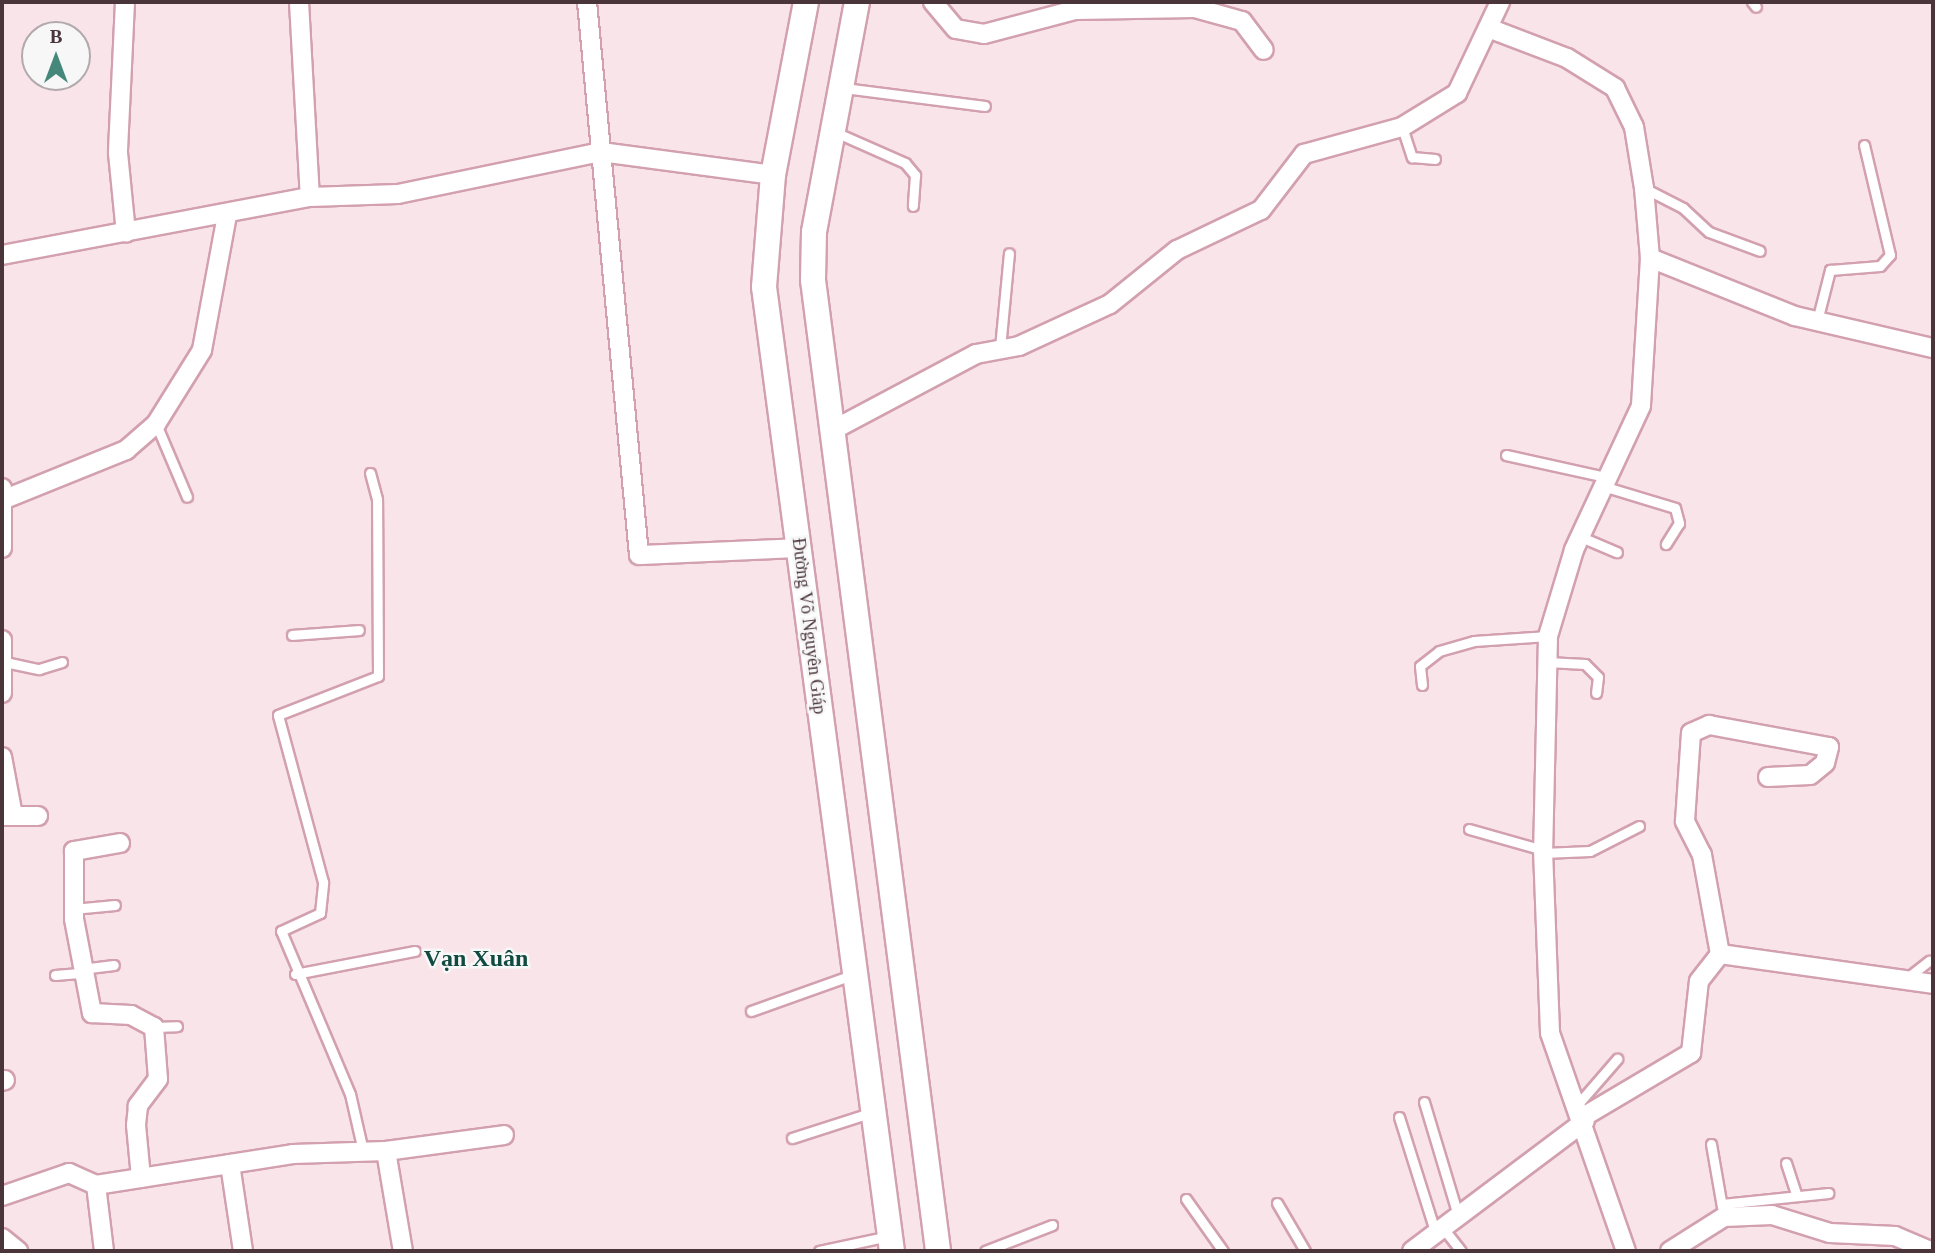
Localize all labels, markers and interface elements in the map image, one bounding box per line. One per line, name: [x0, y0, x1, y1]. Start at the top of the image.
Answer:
north arrow: [21, 21, 91, 91]
text: B: [50, 26, 62, 47]
street label: Đường Võ Nguyên Giáp: [787, 536, 831, 716]
district label: Vạn Xuân: [424, 945, 528, 973]

